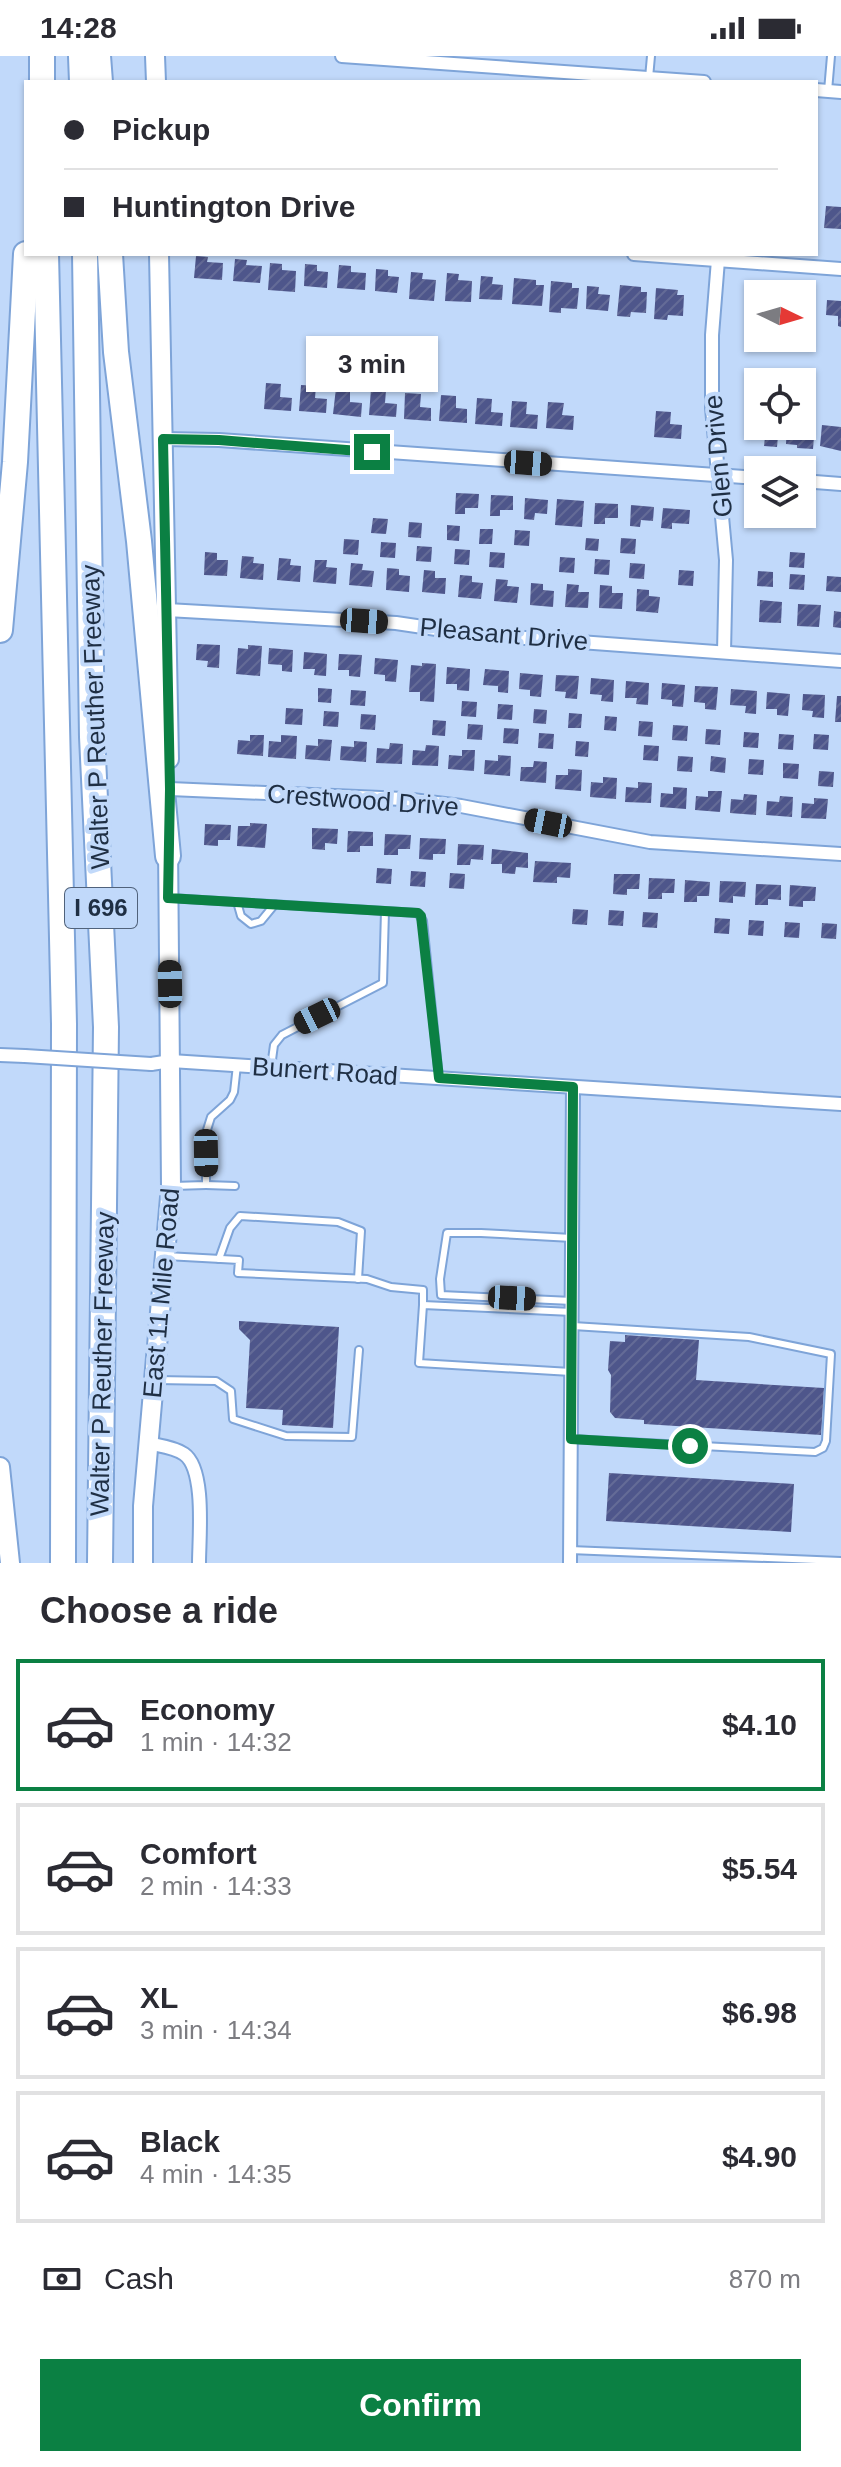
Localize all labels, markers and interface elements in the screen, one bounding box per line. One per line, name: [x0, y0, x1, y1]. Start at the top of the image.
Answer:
text: 14:28: [40, 11, 117, 44]
text: Pickup: [112, 113, 210, 146]
text: Huntington Drive: [112, 190, 355, 223]
north arrow: [744, 280, 816, 352]
map controls: [744, 280, 816, 528]
callout: 3 min: [306, 336, 438, 392]
text: 3 min: [338, 349, 406, 379]
button: locate: [744, 368, 816, 440]
street label: Glen Drive: [698, 394, 738, 518]
route end: [354, 434, 390, 470]
car: [503, 449, 553, 477]
button: layers: [744, 456, 816, 528]
street label: Walter P Reuther Freeway: [75, 564, 115, 870]
car: [339, 607, 389, 635]
street label: Pleasant Drive: [418, 612, 590, 656]
street label: Crestwood Drive: [266, 778, 460, 822]
car: [522, 807, 574, 839]
road number: I 696: [65, 888, 137, 928]
car: [158, 960, 182, 1008]
car: [290, 995, 344, 1037]
street label: Bunert Road: [251, 1051, 399, 1091]
car: [194, 1129, 218, 1177]
street label: East 11 Mile Road: [137, 1187, 185, 1399]
street label: Walter P Reuther Freeway: [84, 1211, 120, 1517]
car: [487, 1285, 537, 1311]
route start: [672, 1428, 708, 1464]
text: Choose a ride: [40, 1590, 278, 1631]
icon: car: [44, 1689, 116, 1761]
text: Economy: [140, 1693, 275, 1726]
text: $4.10: [722, 1708, 797, 1741]
text: 1 min · 14:32: [140, 1727, 292, 1757]
icon: car: [44, 1833, 116, 1905]
text: Comfort: [140, 1837, 257, 1870]
text: $5.54: [722, 1852, 797, 1885]
text: 2 min · 14:33: [140, 1871, 292, 1901]
icon: car: [44, 1977, 116, 2049]
text: XL: [140, 1981, 178, 2014]
text: $6.98: [722, 1996, 797, 2029]
text: 3 min · 14:34: [140, 2015, 292, 2045]
icon: car: [44, 2121, 116, 2193]
text: Black: [140, 2125, 220, 2158]
text: $4.90: [722, 2140, 797, 2173]
text: 4 min · 14:35: [140, 2159, 292, 2189]
icon: cash: [40, 2257, 84, 2301]
text: Cash: [104, 2262, 174, 2295]
text: 870 m: [729, 2264, 801, 2294]
button: Confirm: [40, 2359, 801, 2451]

